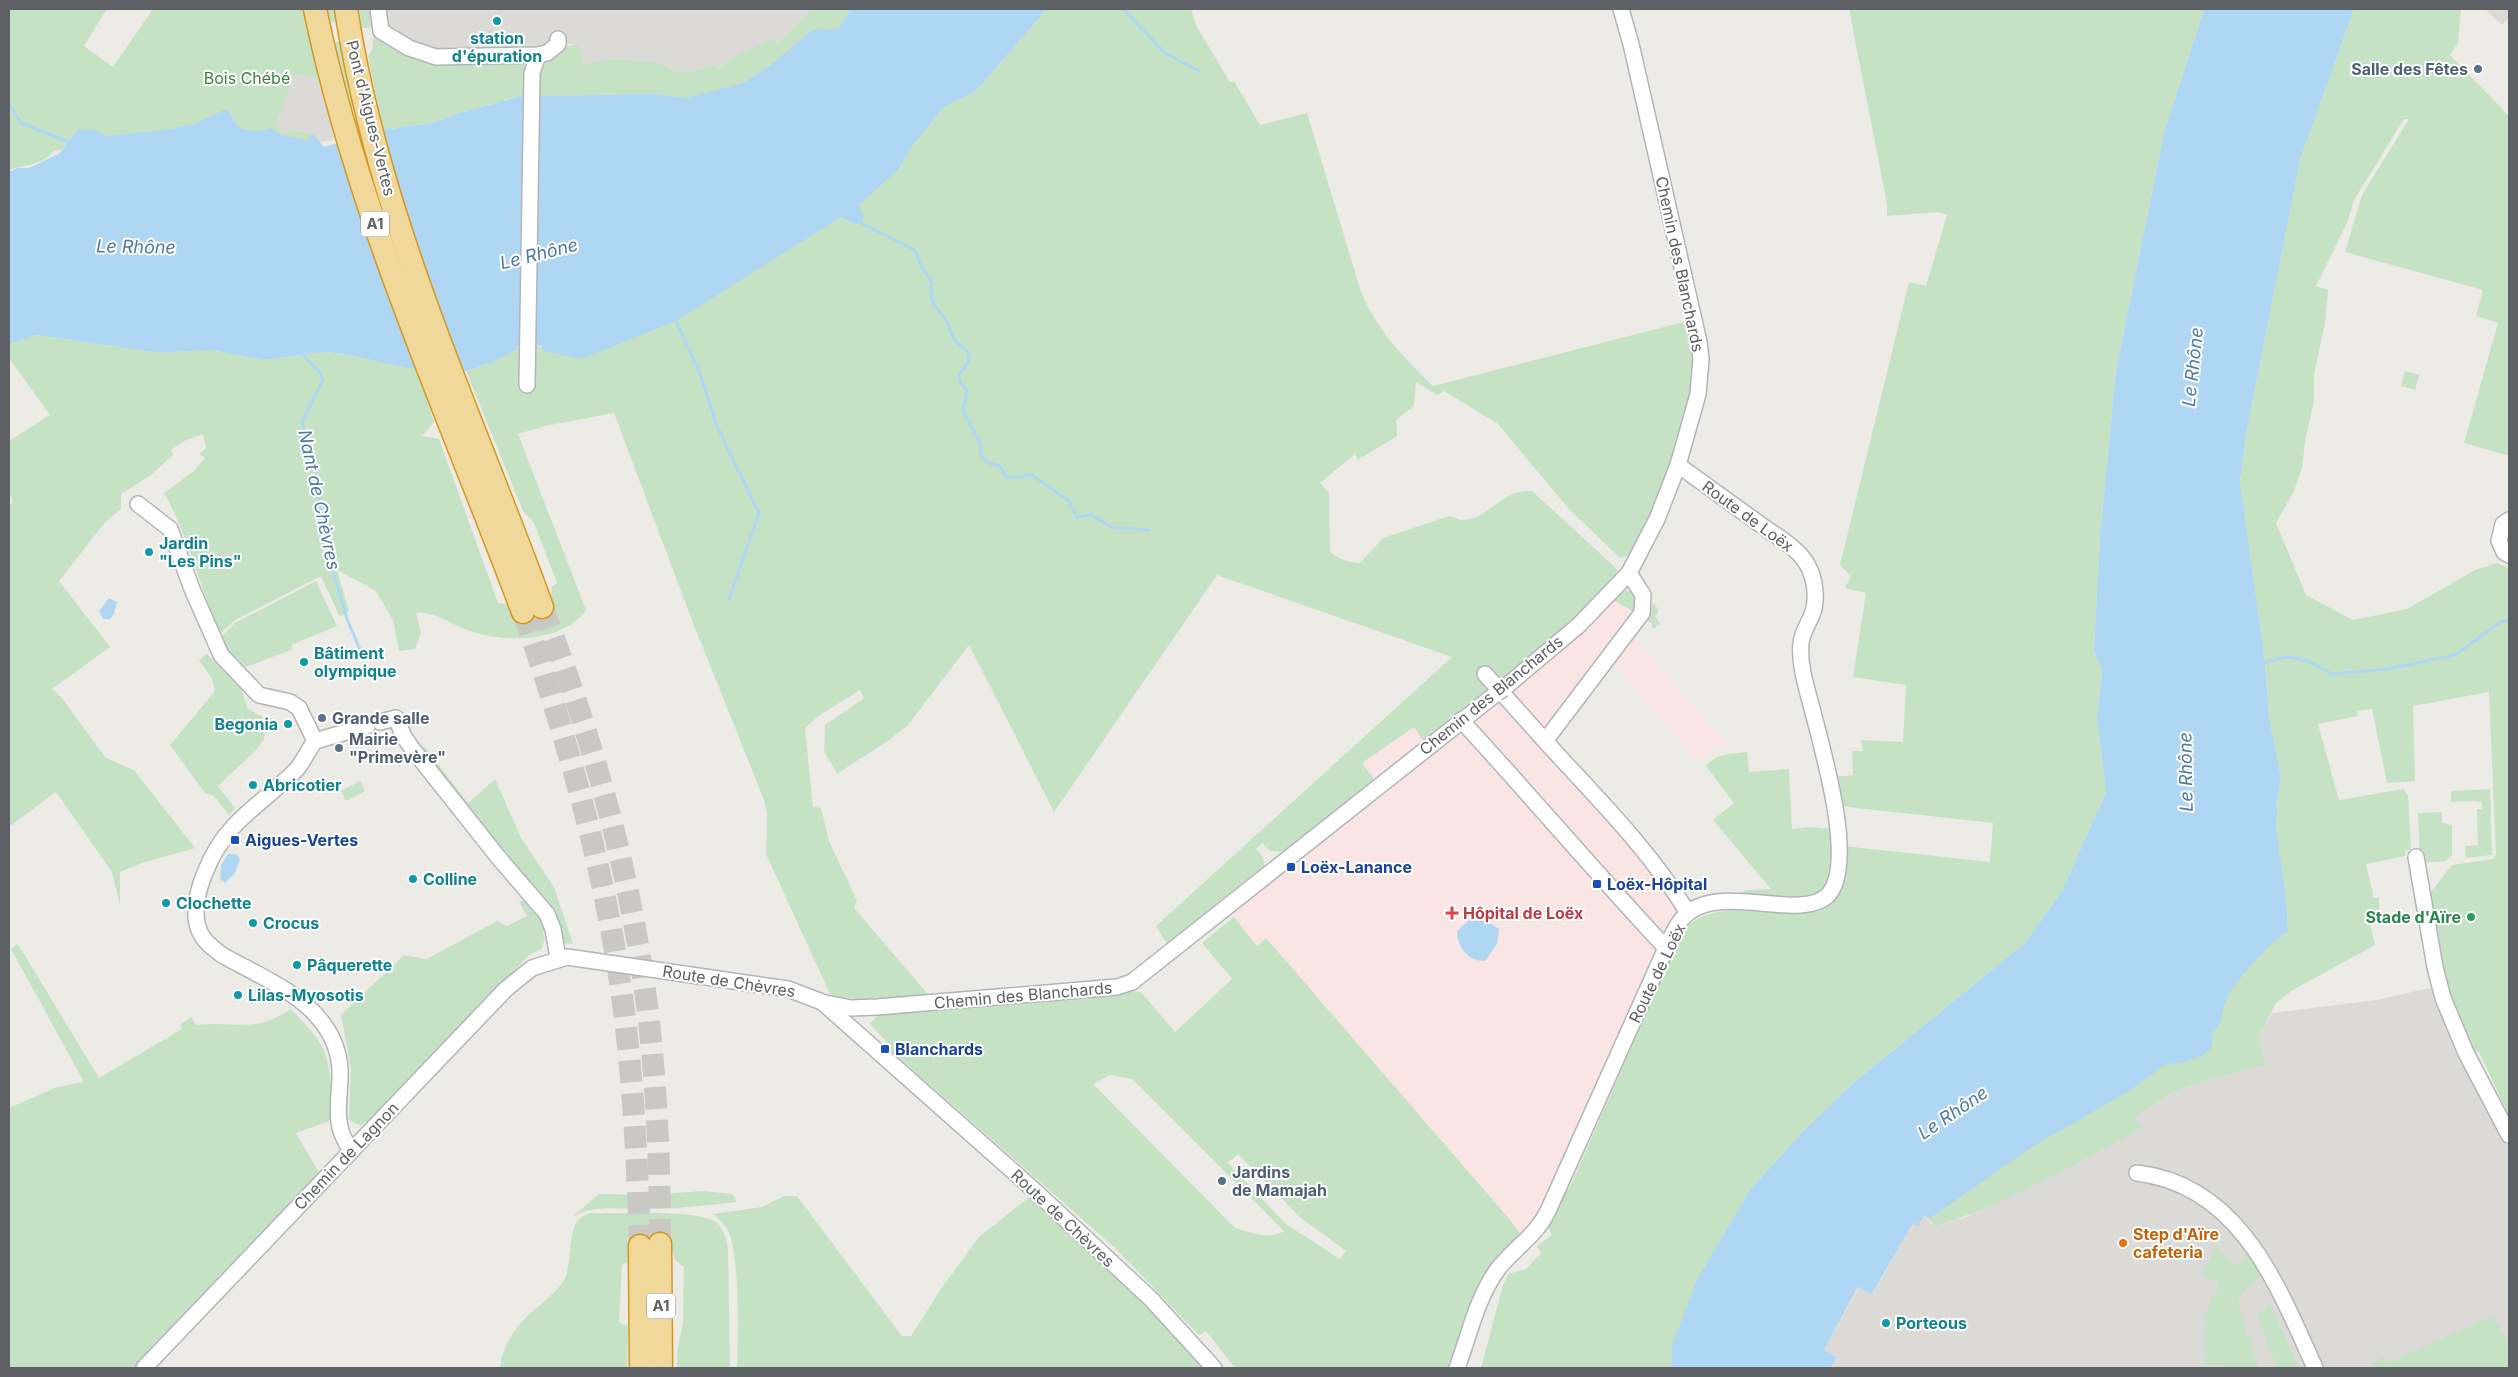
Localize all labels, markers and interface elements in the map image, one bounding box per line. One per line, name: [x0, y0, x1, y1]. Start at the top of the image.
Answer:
marker: station d'épuration: [491, 15, 503, 27]
place label: station d'épuration: [452, 28, 542, 66]
street label: Pont d'Aigues-Vertes: [342, 38, 400, 198]
place label: Salle des Fêtes: [2351, 59, 2468, 79]
marker: Salle des Fêtes: [2472, 63, 2484, 75]
park label: Bois Chébé: [204, 68, 290, 88]
street label: Chemin des Blanchards: [1652, 174, 1708, 354]
road number: A1: [361, 212, 389, 236]
water label: Le Rhône: [498, 234, 580, 273]
water label: Le Rhône: [96, 235, 176, 258]
water label: Le Rhône: [2178, 326, 2207, 408]
water label: Nant de Chèvres: [294, 428, 345, 572]
street label: Route de Loëx: [1698, 476, 1798, 556]
place label: Jardin "Les Pins": [159, 533, 241, 571]
marker: Jardin "Les Pins": [143, 546, 155, 558]
street label: Chemin des Blanchards: [1415, 631, 1567, 759]
place label: Bâtiment olympique: [314, 643, 397, 681]
marker: Bâtiment olympique: [298, 656, 310, 668]
place label: Grande salle: [332, 708, 429, 728]
marker: Grande salle: [316, 712, 328, 724]
place label: Begonia: [214, 714, 278, 734]
marker: Begonia: [282, 718, 294, 730]
place label: Mairie "Primevère": [349, 729, 446, 767]
water label: Le Rhône: [2174, 732, 2197, 812]
marker: Mairie "Primevère": [333, 742, 345, 754]
place label: Abricotier: [263, 775, 342, 795]
marker: Abricotier: [247, 779, 259, 791]
place label: Aigues-Vertes: [245, 830, 358, 850]
marker: Aigues-Vertes: [229, 834, 241, 846]
place label: Loëx-Lanance: [1301, 857, 1412, 877]
marker: Loëx-Lanance: [1285, 861, 1297, 873]
place label: Colline: [423, 869, 477, 889]
marker: Colline: [407, 873, 419, 885]
place label: Loëx-Hôpital: [1607, 874, 1707, 894]
marker: Loëx-Hôpital: [1591, 878, 1603, 890]
place label: Clochette: [176, 893, 251, 913]
marker: Clochette: [160, 897, 172, 909]
place label: Hôpital de Loëx: [1463, 903, 1583, 923]
marker: Hôpital de Loëx: [1445, 906, 1459, 920]
place label: Stade d'Aïre: [2365, 907, 2461, 927]
marker: Stade d'Aïre: [2465, 911, 2477, 923]
place label: Crocus: [263, 913, 319, 933]
marker: Crocus: [247, 917, 259, 929]
street label: Route de Loëx: [1624, 920, 1690, 1026]
place label: Pâquerette: [307, 955, 392, 975]
marker: Pâquerette: [291, 959, 303, 971]
street label: Route de Chèvres: [661, 961, 797, 1001]
street label: Chemin des Blanchards: [933, 977, 1113, 1013]
place label: Lilas-Myosotis: [248, 985, 364, 1005]
marker: Lilas-Myosotis: [232, 989, 244, 1001]
place label: Blanchards: [895, 1039, 983, 1059]
marker: Blanchards: [879, 1043, 891, 1055]
water label: Le Rhône: [1914, 1082, 1992, 1144]
street label: Chemin de Lagnon: [289, 1098, 403, 1214]
place label: Jardins de Mamajah: [1232, 1162, 1327, 1200]
street label: Route de Chèvres: [1007, 1165, 1119, 1271]
marker: Jardins de Mamajah: [1216, 1175, 1228, 1187]
place label: Step d'Aïre cafeteria: [2133, 1224, 2219, 1262]
marker: Step d'Aïre cafeteria: [2117, 1237, 2129, 1249]
road number: A1: [647, 1294, 675, 1318]
place label: Porteous: [1896, 1313, 1967, 1333]
marker: Porteous: [1880, 1317, 1892, 1329]

